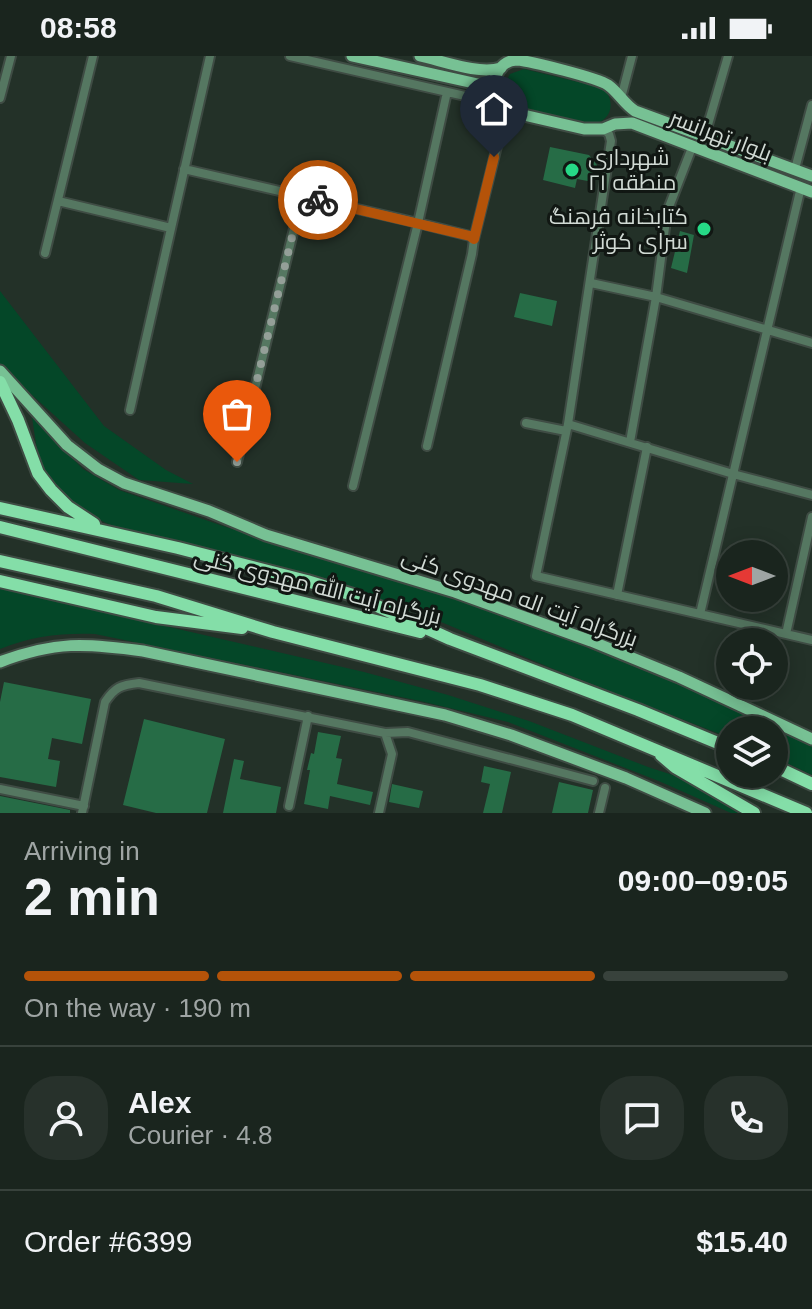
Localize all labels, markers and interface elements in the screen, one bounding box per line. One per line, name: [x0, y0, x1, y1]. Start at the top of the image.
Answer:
text: 08:58: [40, 11, 117, 44]
pin: [460, 75, 528, 157]
icon: home: [472, 87, 516, 131]
street label: بلوار تهرانسر: [664, 104, 775, 167]
place label: شهرداری منطقه ۲۱: [588, 145, 676, 195]
courier: [278, 160, 358, 240]
marker: شهرداری منطقه ۲۱: [563, 161, 581, 179]
icon: bike: [296, 178, 340, 222]
place label: کتابخانه فرهنگ سرای کوثر: [549, 204, 688, 254]
marker: کتابخانه فرهنگ سرای کوثر: [695, 220, 713, 238]
pin: [203, 380, 271, 462]
icon: bag: [215, 392, 259, 436]
north arrow: [716, 540, 788, 612]
map controls: [716, 540, 788, 788]
street label: بزرگراه آیت الله مهدوی کنی: [192, 542, 444, 630]
street label: بزرگراه آیت اله مهدوی کنی: [398, 543, 641, 653]
button: locate: [716, 628, 788, 700]
button: layers: [716, 716, 788, 788]
text: Arriving in: [24, 836, 140, 866]
text: 09:00–09:05: [618, 864, 788, 897]
text: 2 min: [24, 868, 160, 926]
text: On the way · 190 m: [24, 993, 251, 1023]
button: person: [24, 1076, 108, 1160]
button: chat: [600, 1076, 684, 1160]
button: phone: [704, 1076, 788, 1160]
text: Alex: [128, 1086, 191, 1119]
text: Courier · 4.8: [128, 1120, 273, 1150]
text: Order #6399: [24, 1225, 192, 1258]
text: $15.40: [696, 1225, 788, 1258]

